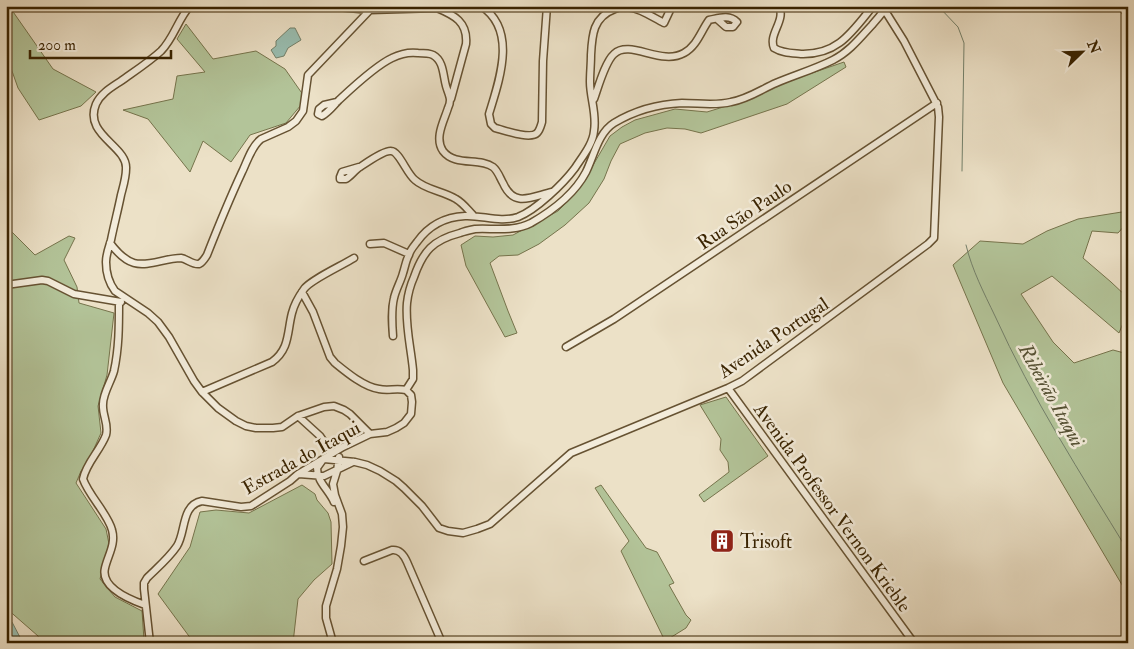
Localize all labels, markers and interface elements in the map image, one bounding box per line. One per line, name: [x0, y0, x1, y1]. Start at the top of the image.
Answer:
scale bar: [30, 28, 171, 60]
north arrow: [1056, 28, 1106, 78]
text: 200 m: [38, 36, 76, 55]
text: N: [1083, 37, 1104, 57]
street label: Rua São Paulo: [693, 174, 796, 255]
street label: Avenida Portugal: [713, 292, 834, 384]
water label: Ribeirão Itaqui: [1013, 339, 1090, 452]
street label: Avenida Professor Vernon Krieble: [748, 398, 916, 617]
street label: Estrada do Itaqui: [238, 416, 365, 500]
building icon: Trisoft: [709, 528, 735, 554]
place label: Trisoft: [740, 530, 792, 554]

